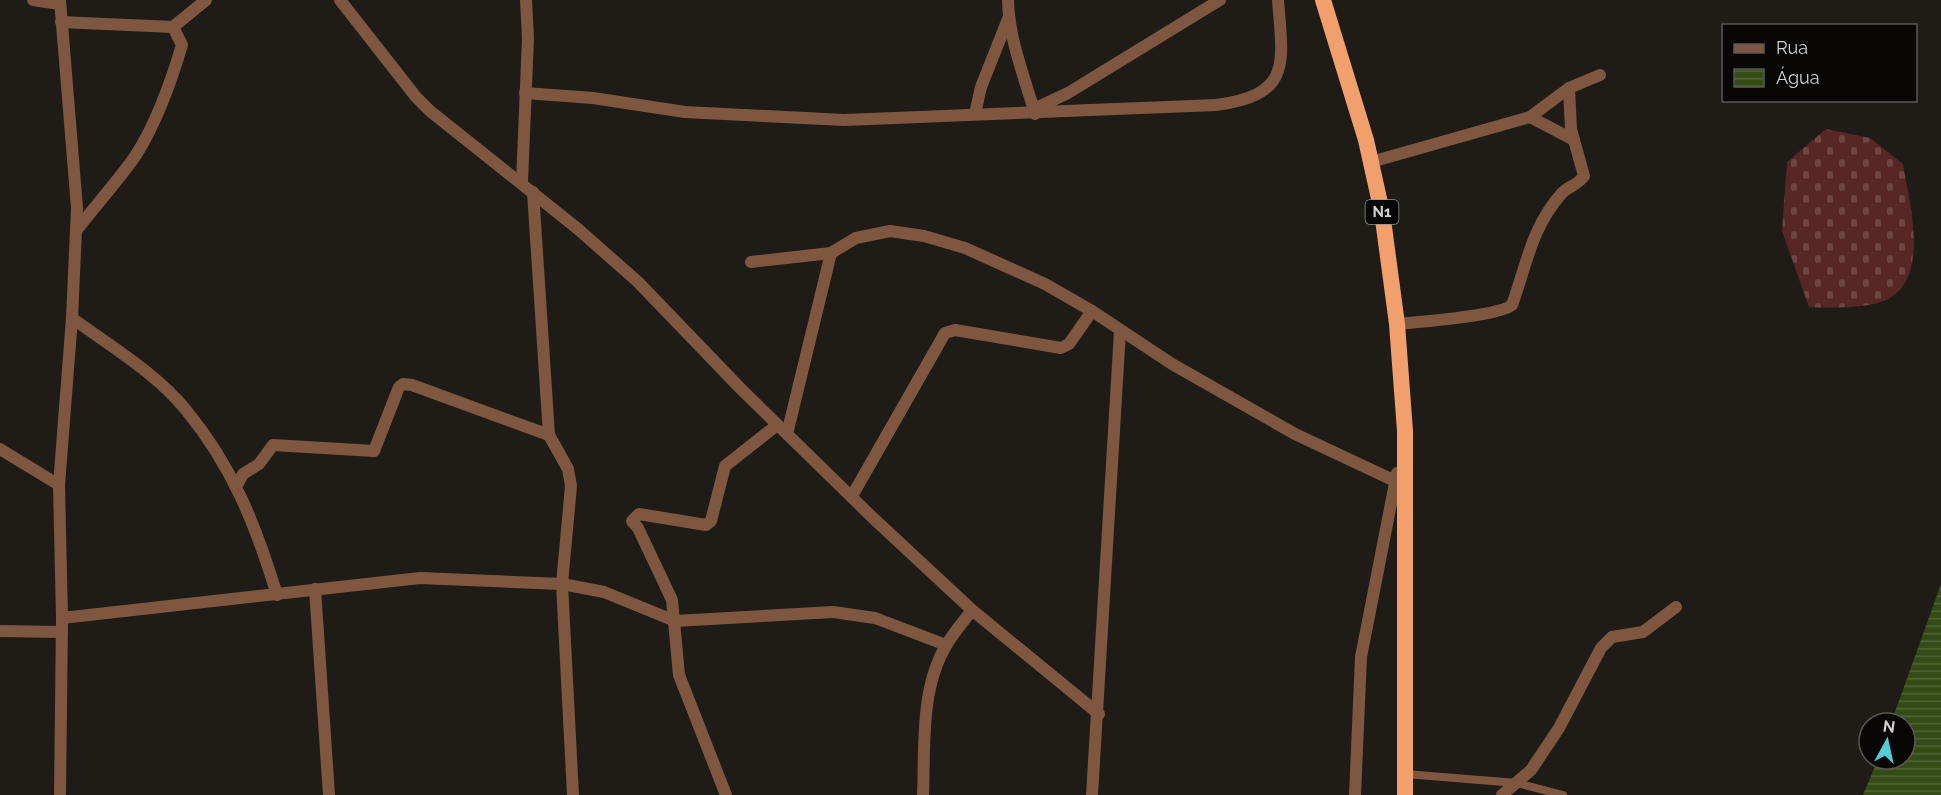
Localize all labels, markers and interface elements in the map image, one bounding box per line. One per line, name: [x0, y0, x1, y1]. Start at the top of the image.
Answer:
legend: [1722, 24, 1917, 102]
text: Rua: [1776, 37, 1808, 58]
text: Água: [1776, 66, 1820, 88]
road number: N1: [1366, 200, 1398, 224]
north arrow: [1857, 711, 1917, 771]
text: N: [1882, 716, 1896, 737]

